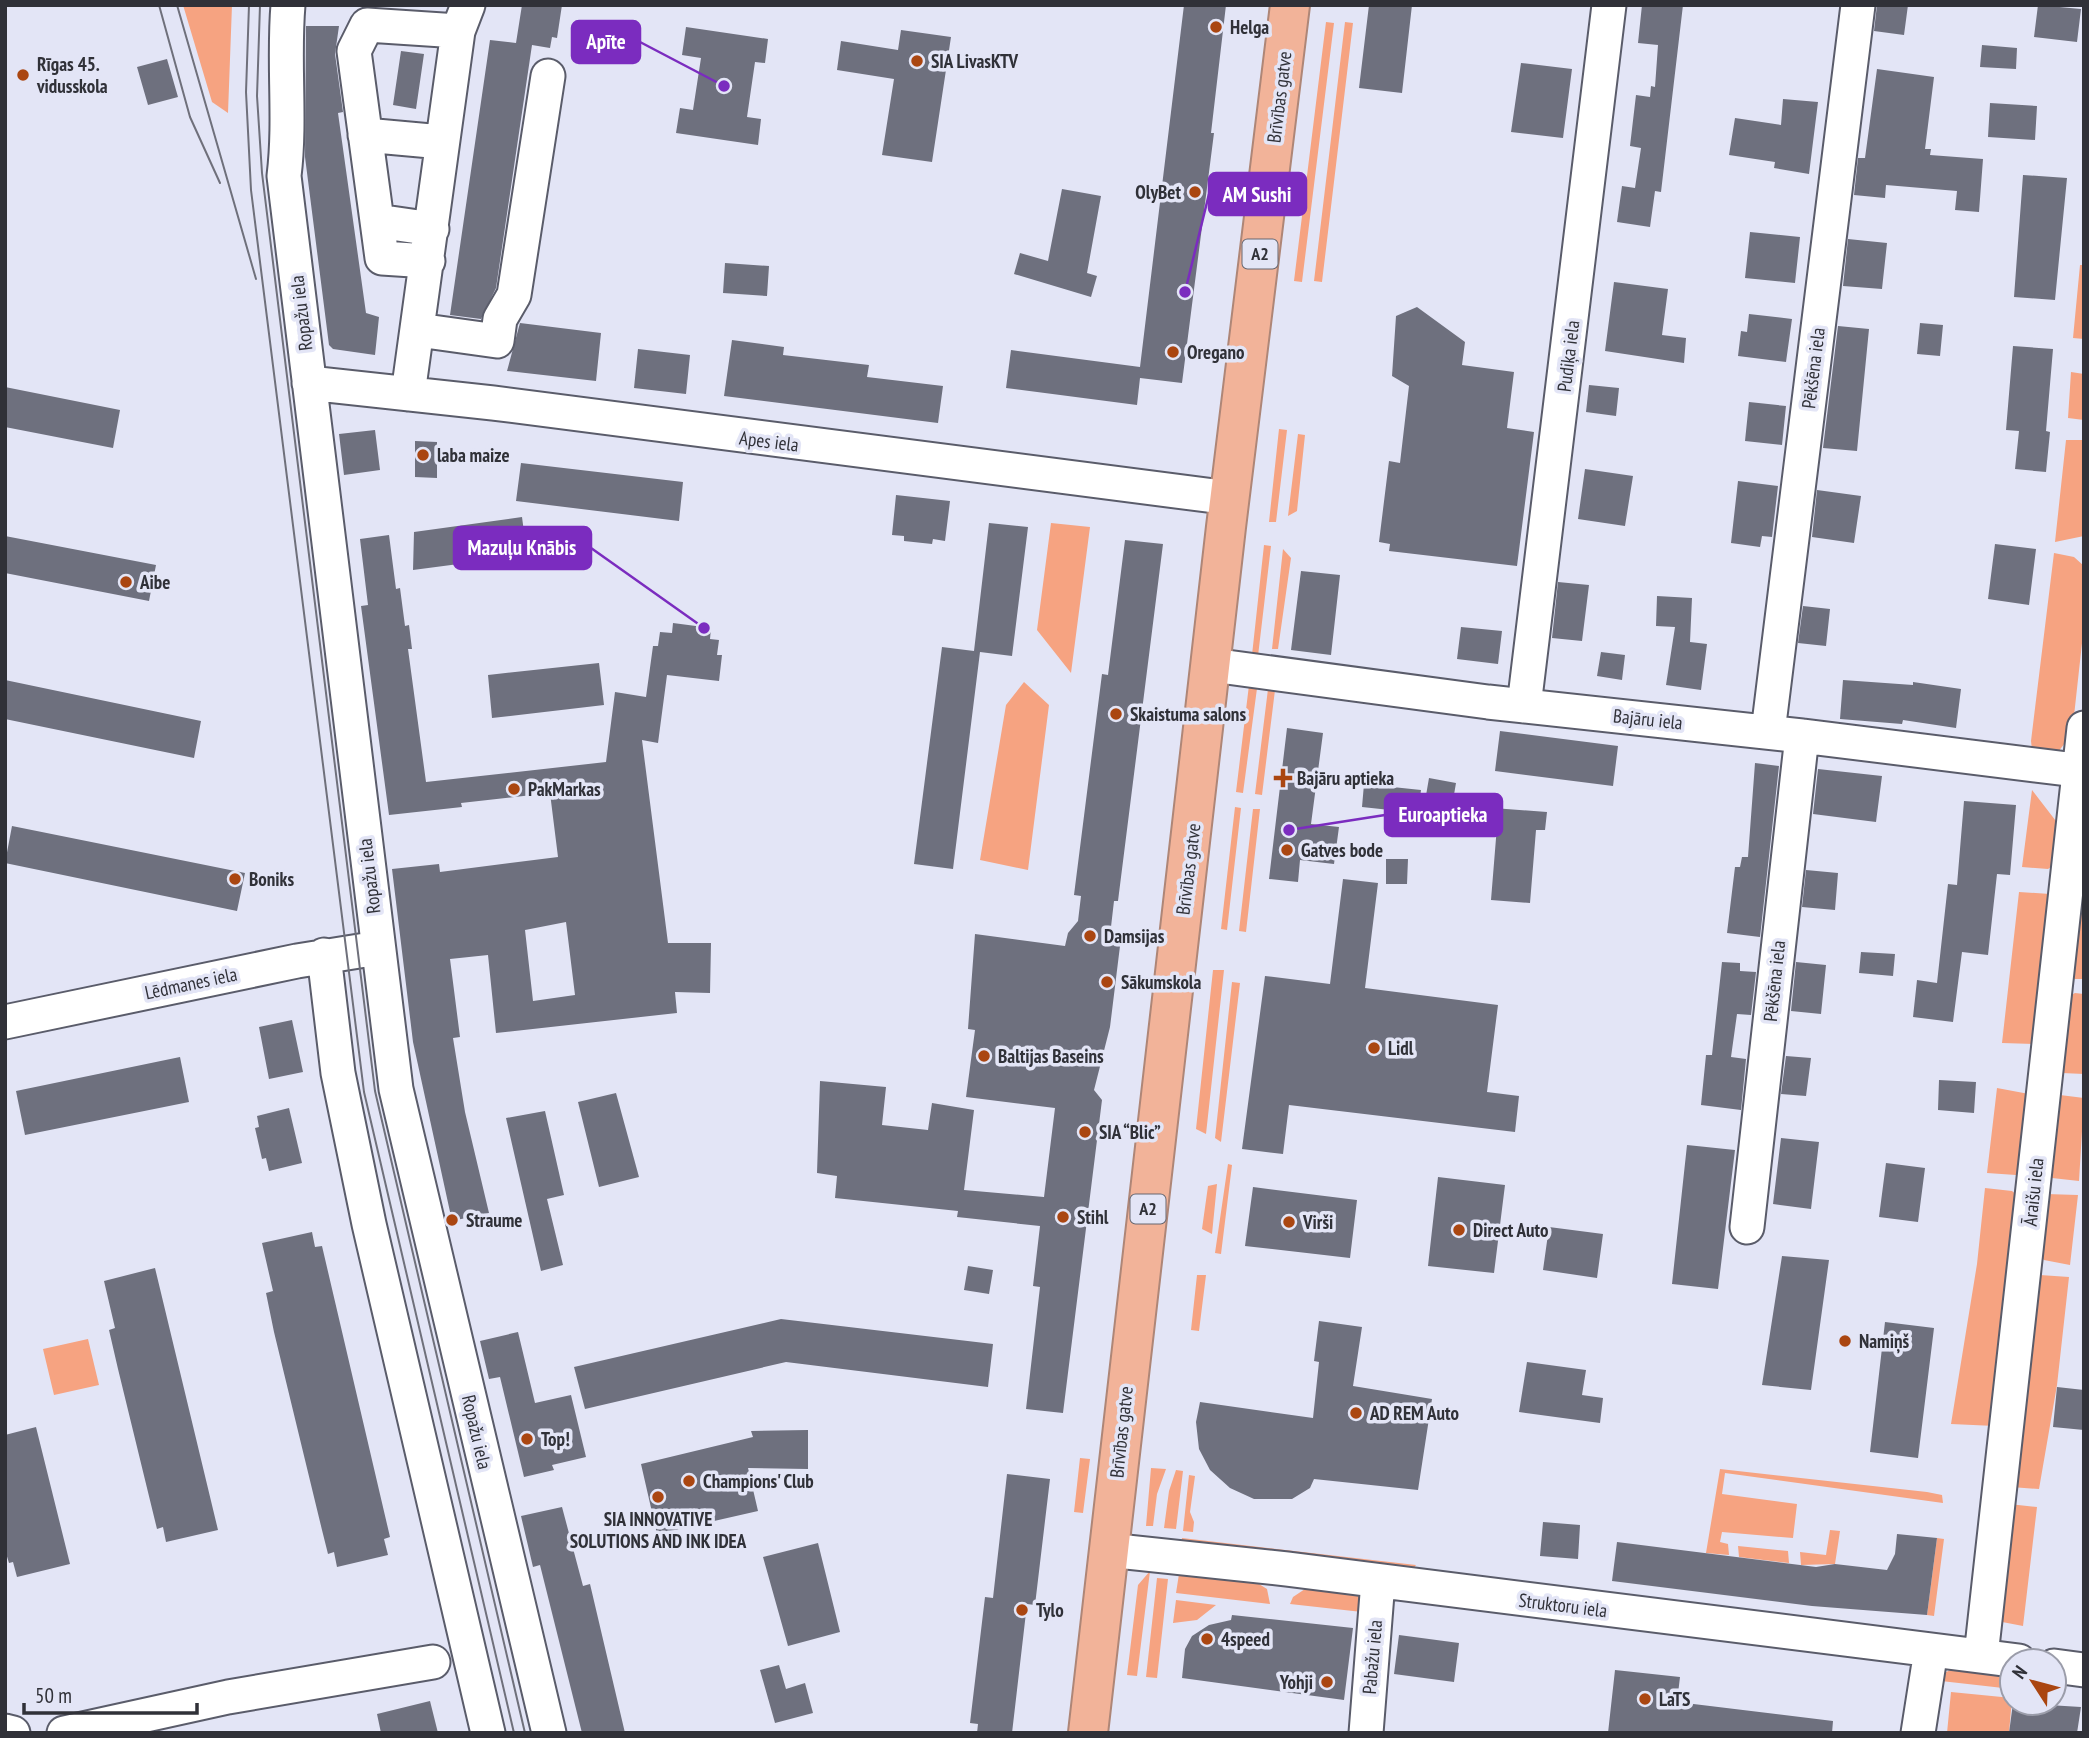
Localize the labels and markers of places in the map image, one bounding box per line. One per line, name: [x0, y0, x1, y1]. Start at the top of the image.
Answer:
place label: Helga: [1230, 15, 1269, 39]
marker: Helga: [1208, 19, 1224, 35]
callout: Apīte: [572, 21, 640, 63]
place label: SIA LivasKTV: [931, 49, 1019, 73]
place label: Rīgas 45. vidusskola: [36, 52, 108, 98]
marker: SIA LivasKTV: [909, 53, 925, 69]
marker: Rīgas 45. vidusskola: [15, 67, 31, 83]
callout: AM Sushi: [1209, 173, 1306, 215]
place label: OlyBet: [1135, 180, 1181, 204]
marker: OlyBet: [1187, 184, 1203, 200]
place label: Oregano: [1187, 340, 1244, 364]
marker: Oregano: [1165, 344, 1181, 360]
place label: laba maize: [437, 443, 510, 467]
marker: laba maize: [415, 447, 431, 463]
callout: Mazuļu Knābis: [454, 527, 591, 569]
place label: Aibe: [139, 570, 170, 594]
marker: Aibe: [118, 574, 134, 590]
place label: Skaistuma salons: [1130, 702, 1246, 726]
marker: Skaistuma salons: [1108, 706, 1124, 722]
place label: Bajāru aptieka: [1297, 766, 1394, 790]
marker: Bajāru aptieka: [1275, 770, 1291, 786]
place label: PakMarkas: [528, 777, 601, 801]
marker: PakMarkas: [506, 781, 522, 797]
callout: Euroaptieka: [1385, 794, 1502, 836]
place label: Gatves bode: [1301, 838, 1383, 862]
marker: Gatves bode: [1279, 842, 1295, 858]
place label: Boniks: [249, 867, 294, 891]
marker: Boniks: [227, 871, 243, 887]
place label: Damsijas: [1104, 924, 1165, 948]
marker: Damsijas: [1082, 928, 1098, 944]
place label: Sākumskola: [1121, 970, 1201, 994]
marker: Sākumskola: [1099, 974, 1115, 990]
place label: Lidl: [1388, 1036, 1414, 1060]
marker: Lidl: [1366, 1040, 1382, 1056]
place label: Baltijas Baseins: [998, 1044, 1104, 1068]
marker: Baltijas Baseins: [976, 1048, 992, 1064]
place label: SIA “Blic”: [1099, 1120, 1161, 1144]
marker: SIA “Blic”: [1077, 1124, 1093, 1140]
place label: Stihl: [1077, 1205, 1109, 1229]
place label: Straume: [466, 1208, 523, 1232]
marker: Stihl: [1055, 1209, 1071, 1225]
place label: Virši: [1302, 1210, 1333, 1234]
marker: Straume: [444, 1212, 460, 1228]
marker: Virši: [1281, 1214, 1297, 1230]
place label: Direct Auto: [1473, 1218, 1549, 1242]
marker: Direct Auto: [1451, 1222, 1467, 1238]
place label: Namiņš: [1859, 1329, 1910, 1354]
marker: Namiņš: [1837, 1333, 1853, 1349]
place label: AD REM Auto: [1369, 1401, 1459, 1425]
marker: AD REM Auto: [1348, 1405, 1364, 1421]
place label: Top!: [541, 1427, 570, 1451]
marker: Top!: [519, 1431, 535, 1447]
place label: Champions' Club: [703, 1469, 814, 1493]
marker: Champions' Club: [681, 1473, 697, 1489]
marker: SIA INNOVATIVE SOLUTIONS AND INK IDEA: [650, 1489, 666, 1505]
place label: SIA INNOVATIVE SOLUTIONS AND INK IDEA: [570, 1507, 747, 1553]
place label: Tylo: [1036, 1598, 1064, 1622]
marker: Tylo: [1014, 1602, 1030, 1618]
place label: 4speed: [1221, 1627, 1270, 1651]
marker: 4speed: [1199, 1631, 1215, 1647]
place label: Yohji: [1279, 1670, 1313, 1694]
marker: Yohji: [1319, 1674, 1335, 1690]
place label: LaTS: [1659, 1687, 1690, 1711]
marker: LaTS: [1637, 1691, 1653, 1707]

